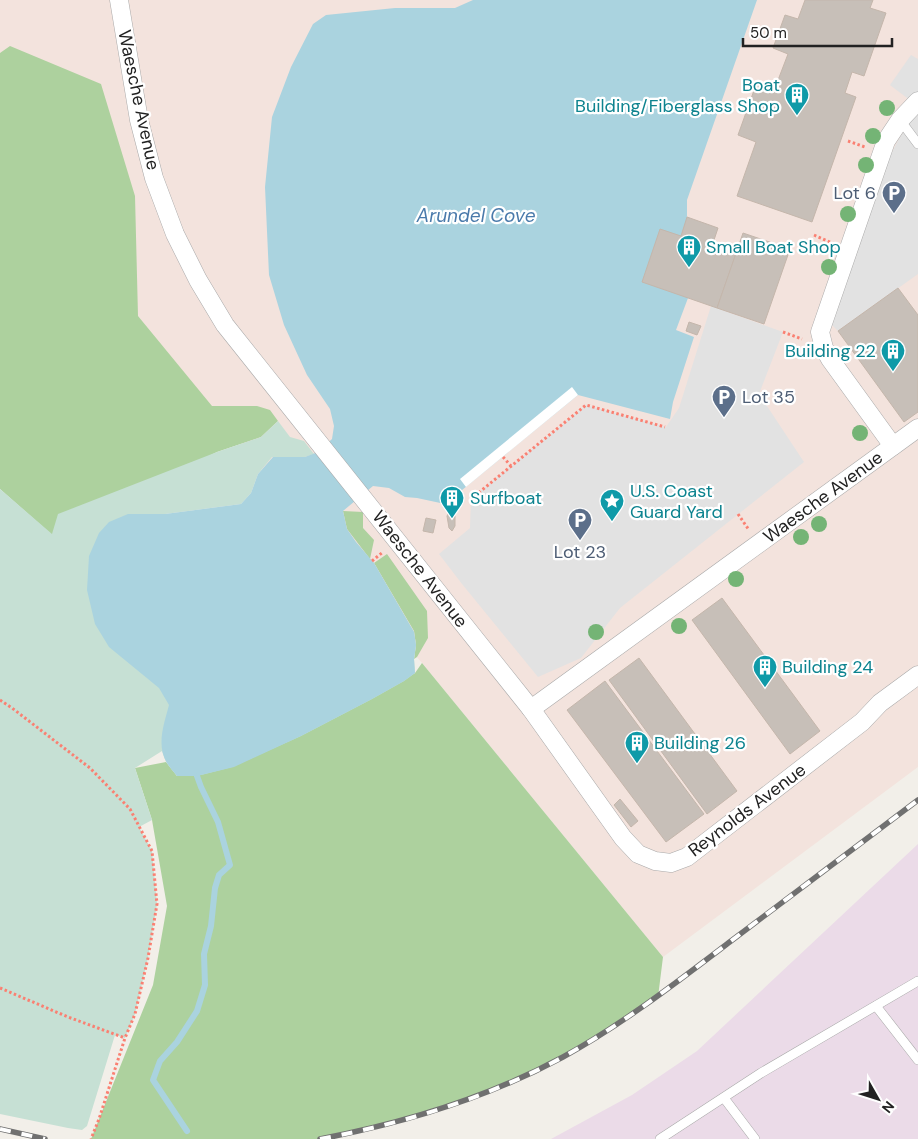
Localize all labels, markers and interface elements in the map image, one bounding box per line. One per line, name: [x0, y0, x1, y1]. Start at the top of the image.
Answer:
scale bar: [743, 15, 892, 47]
text: 50 m: [750, 23, 787, 43]
street label: Waesche Avenue: [112, 28, 166, 172]
place label: Boat Building/Fiberglass Shop: [575, 73, 780, 118]
building icon: Boat Building/Fiberglass Shop: [784, 82, 810, 116]
parking icon: Lot 6: [881, 180, 907, 214]
place label: Lot 6: [833, 181, 876, 205]
water label: Arundel Cove: [416, 203, 536, 228]
building icon: Small Boat Shop: [676, 234, 702, 268]
place label: Small Boat Shop: [706, 235, 841, 259]
building icon: Building 22: [880, 338, 906, 372]
place label: Building 22: [785, 339, 876, 363]
parking icon: Lot 35: [711, 384, 737, 418]
place label: Lot 35: [742, 385, 795, 409]
street label: Waesche Avenue: [758, 445, 888, 549]
place label: U.S. Coast Guard Yard: [630, 479, 723, 524]
building icon: Surfboat: [439, 485, 465, 519]
place label: Surfboat: [470, 486, 542, 510]
place icon: U.S. Coast Guard Yard: [599, 488, 625, 522]
street label: Waesche Avenue: [367, 505, 473, 633]
parking icon: Lot 23: [567, 507, 593, 541]
place label: Lot 23: [554, 540, 606, 564]
building icon: Building 24: [752, 654, 778, 688]
place label: Building 24: [782, 655, 873, 679]
building icon: Building 26: [624, 730, 650, 764]
place label: Building 26: [654, 731, 746, 755]
street label: Reynolds Avenue: [683, 758, 811, 862]
north arrow: [853, 1074, 903, 1124]
text: N: [878, 1098, 898, 1117]

